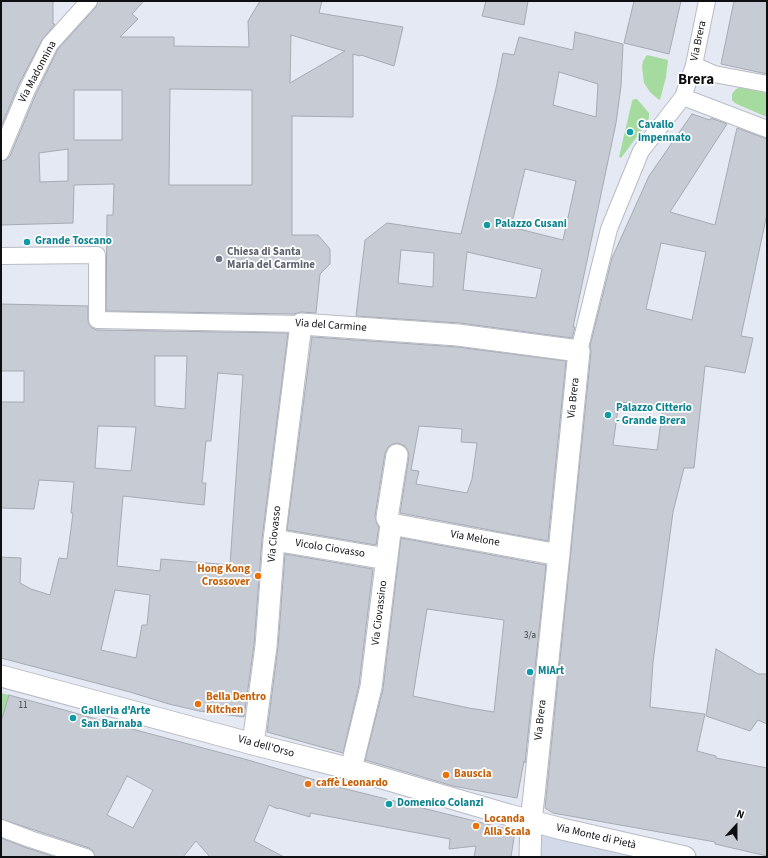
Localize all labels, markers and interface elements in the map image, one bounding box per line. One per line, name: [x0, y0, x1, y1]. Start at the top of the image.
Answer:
street label: Via Brera: [688, 20, 710, 62]
street label: Via Madonnina: [16, 39, 60, 105]
district label: Brera: [678, 72, 714, 90]
place label: Cavallo impennato: [638, 119, 691, 145]
marker: Cavallo impennato: [625, 127, 635, 137]
place label: Palazzo Cusani: [495, 218, 567, 232]
marker: Palazzo Cusani: [482, 220, 492, 230]
place label: Grande Toscano: [35, 235, 112, 249]
marker: Grande Toscano: [22, 237, 32, 247]
place label: Chiesa di Santa Maria del Carmine: [227, 246, 315, 272]
marker: Chiesa di Santa Maria del Carmine: [214, 254, 224, 264]
street label: Via del Carmine: [295, 317, 367, 335]
street label: Via Brera: [565, 377, 583, 419]
place label: Palazzo Citterio - Grande Brera: [616, 402, 692, 428]
marker: Palazzo Citterio - Grande Brera: [603, 410, 613, 420]
street label: Via Ciovasso: [265, 505, 285, 563]
street label: Via Melone: [449, 528, 501, 550]
street label: Vicolo Ciovasso: [294, 537, 366, 561]
place label: Hong Kong Crossover: [197, 563, 250, 589]
marker: Hong Kong Crossover: [253, 571, 263, 581]
street label: Via Ciovassino: [369, 580, 391, 646]
house number: 3/a: [524, 631, 536, 641]
place label: MiArt: [538, 665, 564, 679]
marker: MiArt: [525, 667, 535, 677]
place label: Bella Dentro Kitchen: [206, 691, 266, 717]
marker: Bella Dentro Kitchen: [193, 699, 203, 709]
street label: Via Brera: [532, 699, 550, 741]
house number: 11: [19, 701, 27, 711]
place label: Galleria d'Arte San Barnaba: [81, 705, 150, 731]
marker: Galleria d'Arte San Barnaba: [68, 713, 78, 723]
street label: Via dell'Orso: [236, 733, 296, 761]
place label: Bauscia: [454, 768, 492, 782]
marker: Bauscia: [441, 770, 451, 780]
place label: caffè Leonardo: [316, 777, 388, 791]
marker: caffè Leonardo: [303, 779, 313, 789]
place label: Domenico Colanzi: [397, 797, 484, 811]
marker: Domenico Colanzi: [384, 799, 394, 809]
north arrow: [716, 806, 756, 846]
text: N: [734, 806, 747, 823]
place label: Locanda Alla Scala: [484, 813, 530, 839]
marker: Locanda Alla Scala: [471, 821, 481, 831]
street label: Via Monte di Pietà: [555, 821, 637, 853]

